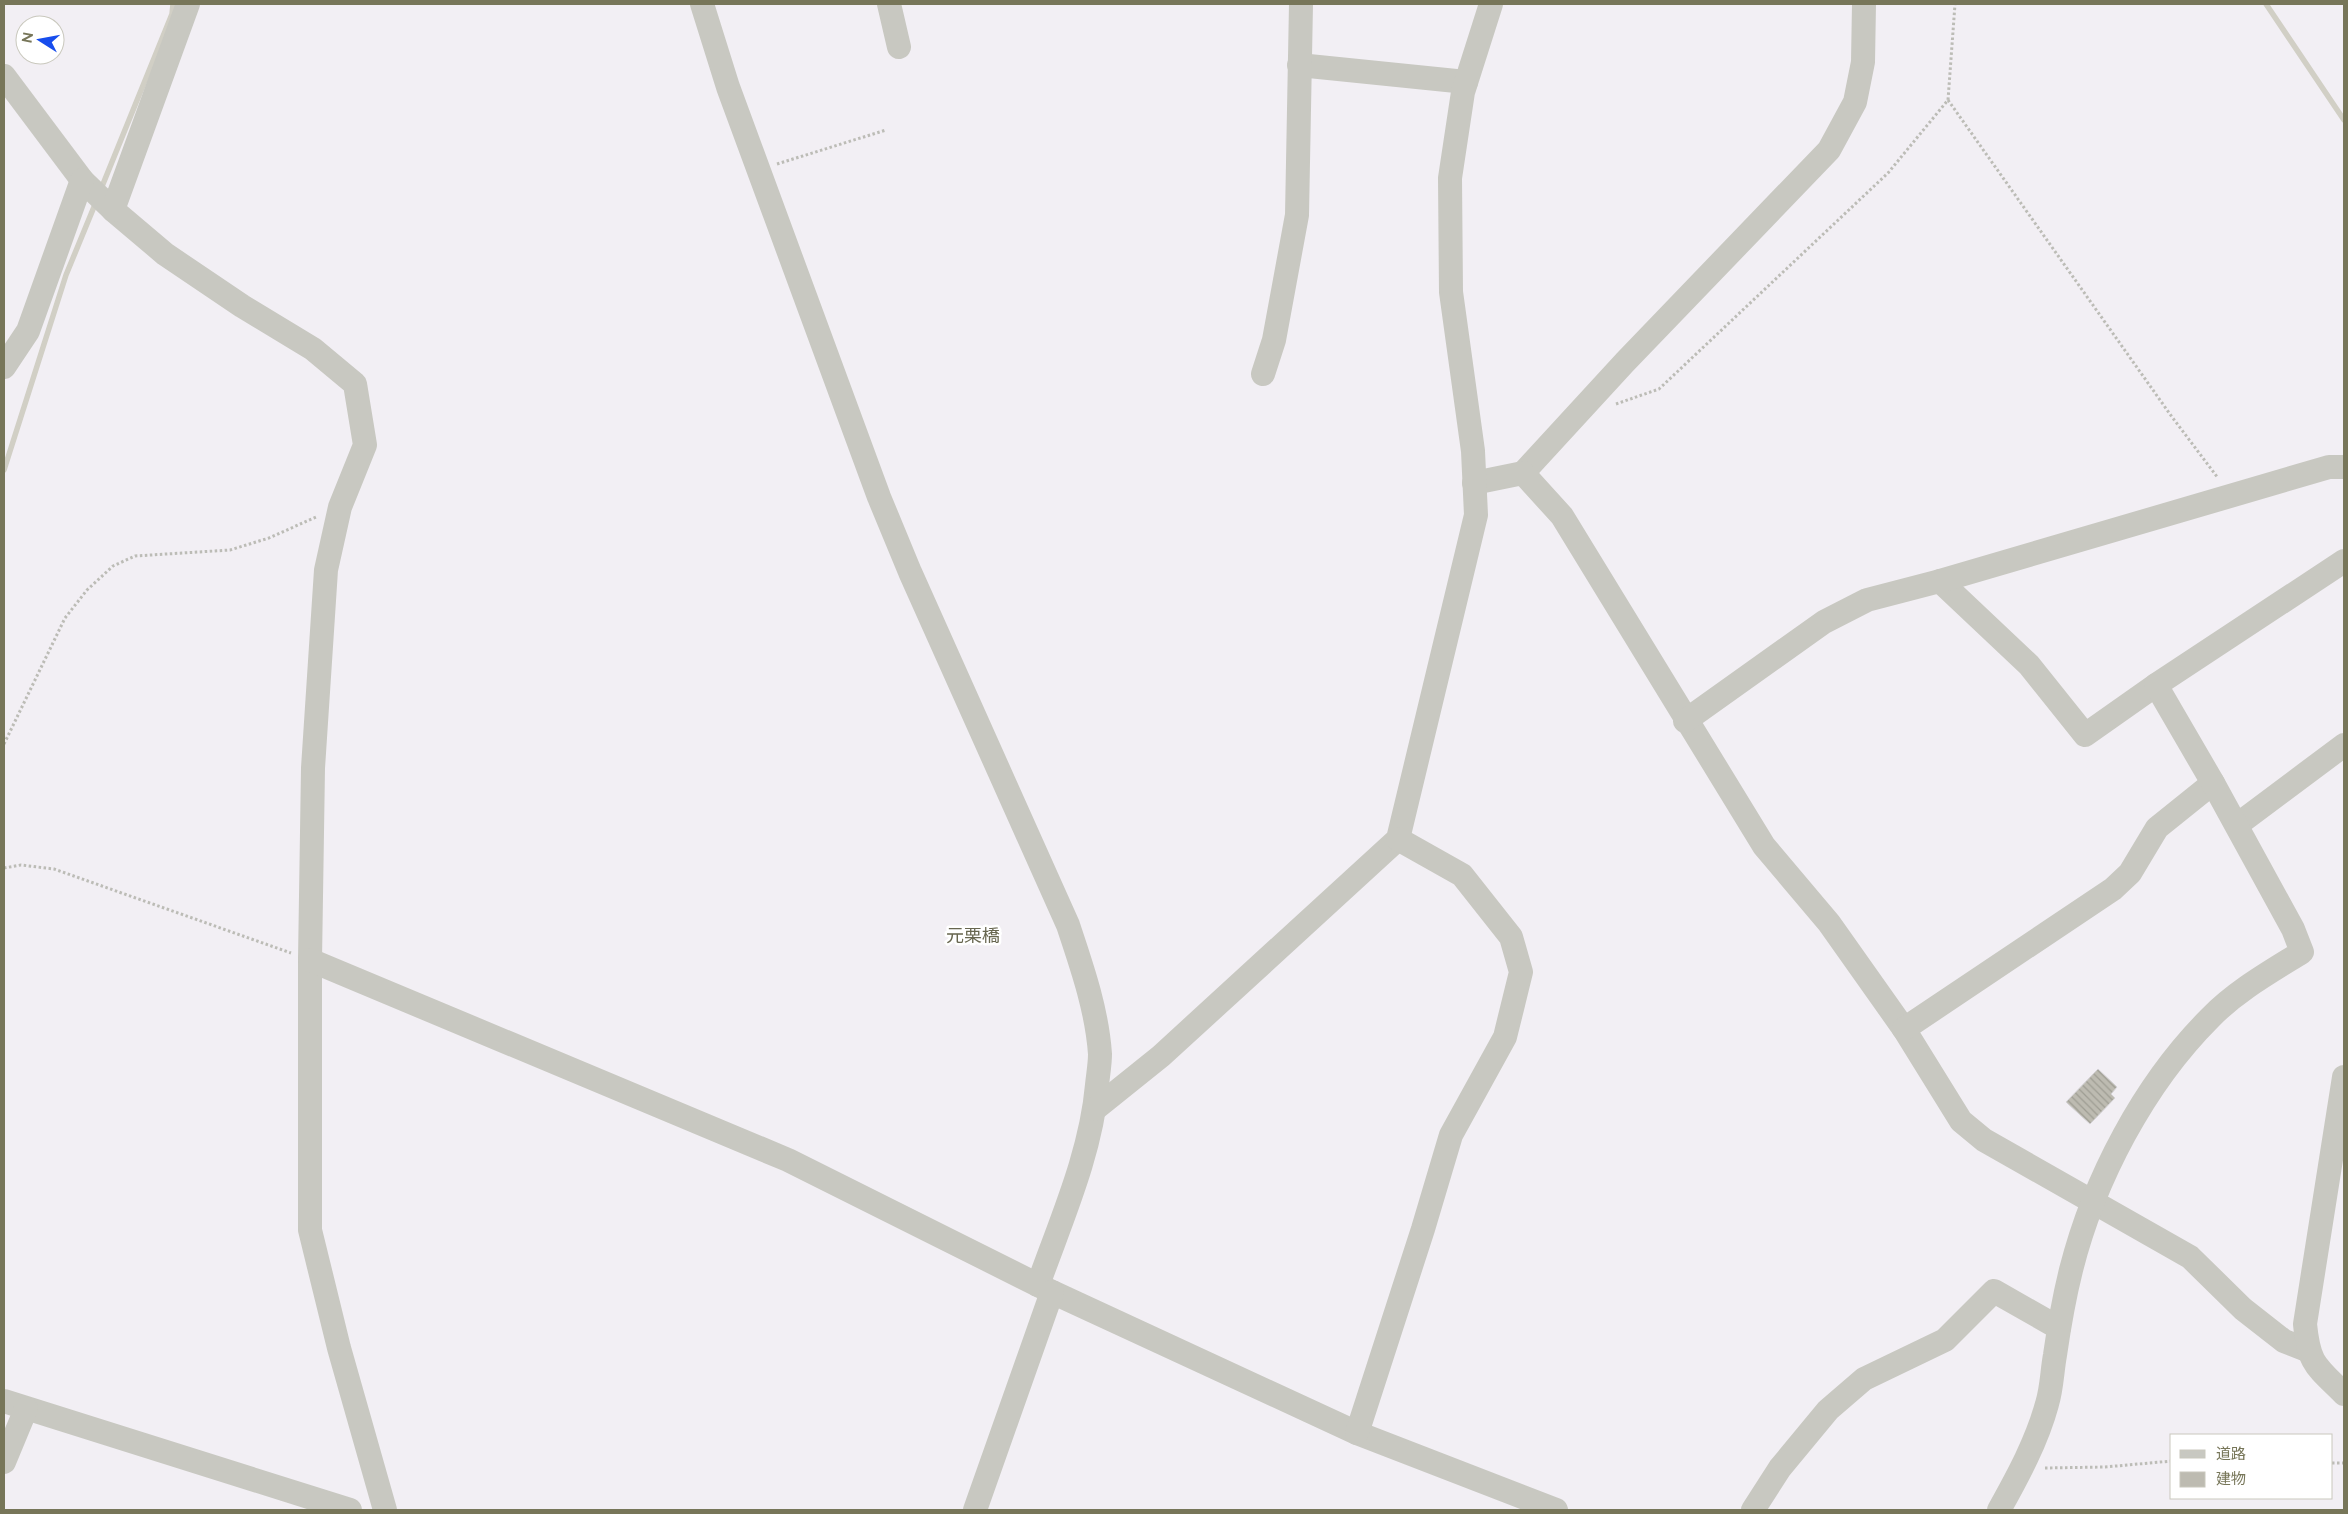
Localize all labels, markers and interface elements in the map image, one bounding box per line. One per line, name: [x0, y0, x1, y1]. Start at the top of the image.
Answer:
north arrow: [15, 15, 65, 65]
text: N: [18, 31, 36, 44]
district label: 元栗橋: [946, 925, 1000, 946]
legend: [2170, 1434, 2333, 1499]
text: 道路: [2216, 1445, 2246, 1463]
text: 建物: [2216, 1470, 2246, 1488]

